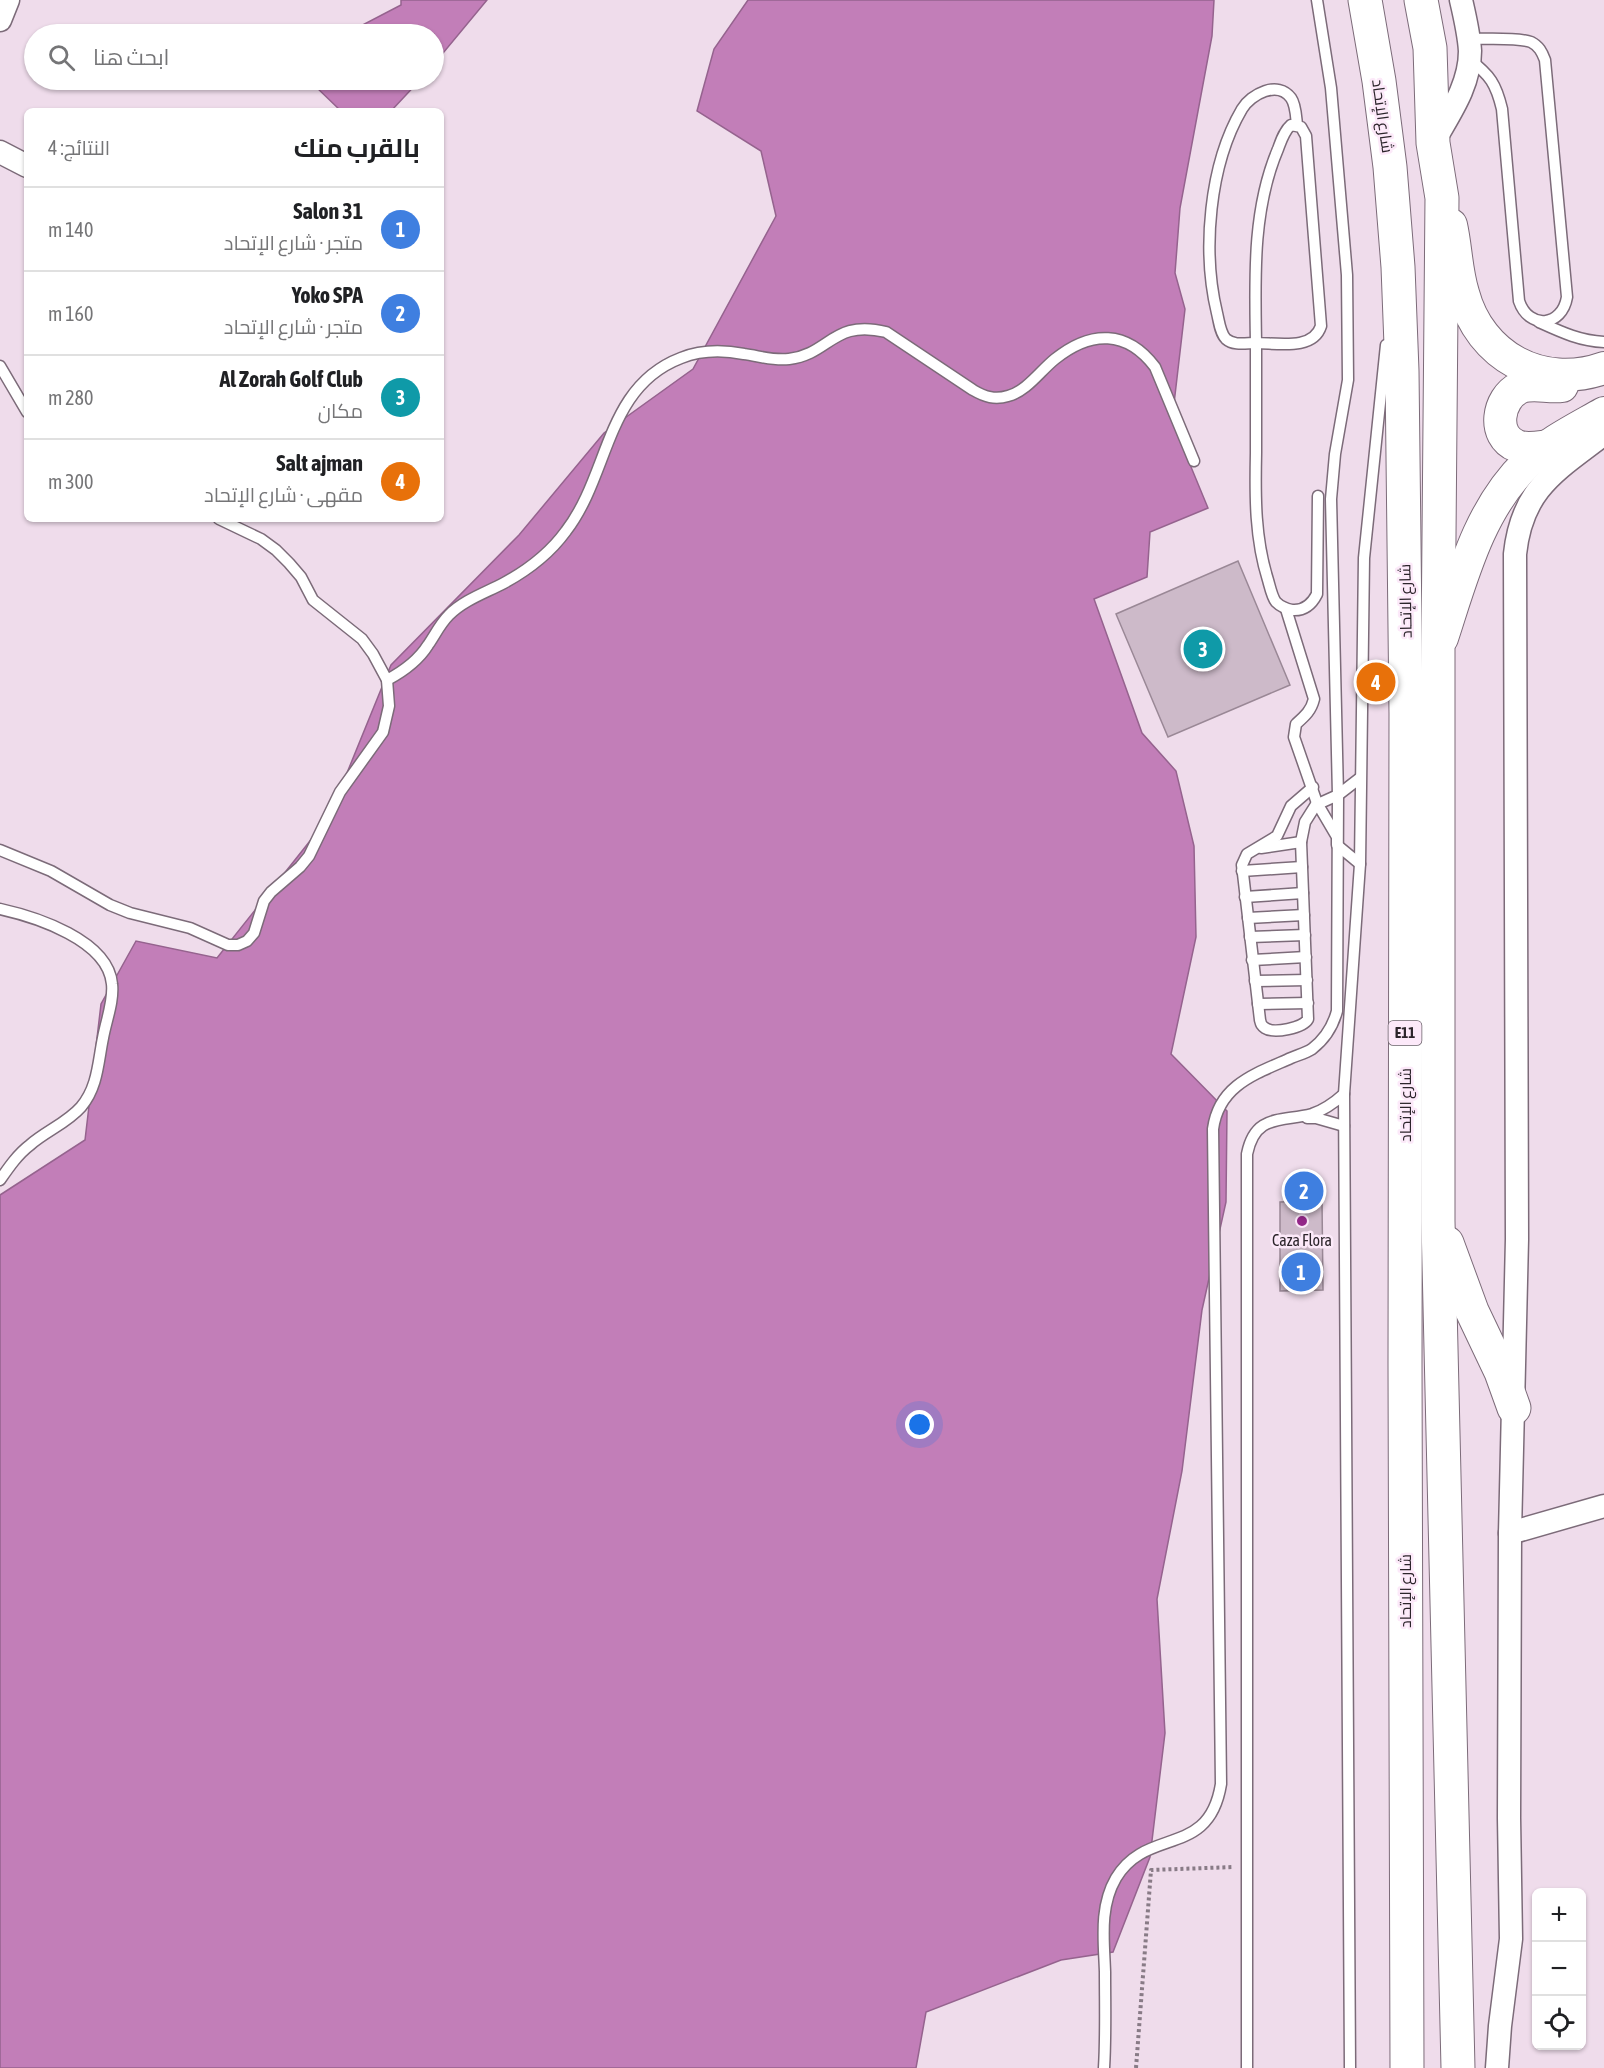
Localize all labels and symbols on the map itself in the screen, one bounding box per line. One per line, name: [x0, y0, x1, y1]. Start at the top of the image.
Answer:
street label: شارع الإتحاد: [1366, 78, 1397, 154]
street label: شارع الإتحاد: [1395, 564, 1418, 638]
pin: 3: [1184, 626, 1222, 672]
pin: 4: [1356, 660, 1396, 704]
road number: E11: [1388, 1021, 1422, 1045]
street label: شارع الإتحاد: [1396, 1068, 1417, 1142]
pin: 2: [1284, 1168, 1324, 1214]
marker: Caza Flora: [1295, 1214, 1309, 1228]
place label: Caza Flora: [1272, 1231, 1332, 1249]
pin: 1: [1282, 1250, 1320, 1294]
your location: [905, 1410, 934, 1439]
street label: شارع الإتحاد: [1396, 1554, 1417, 1628]

